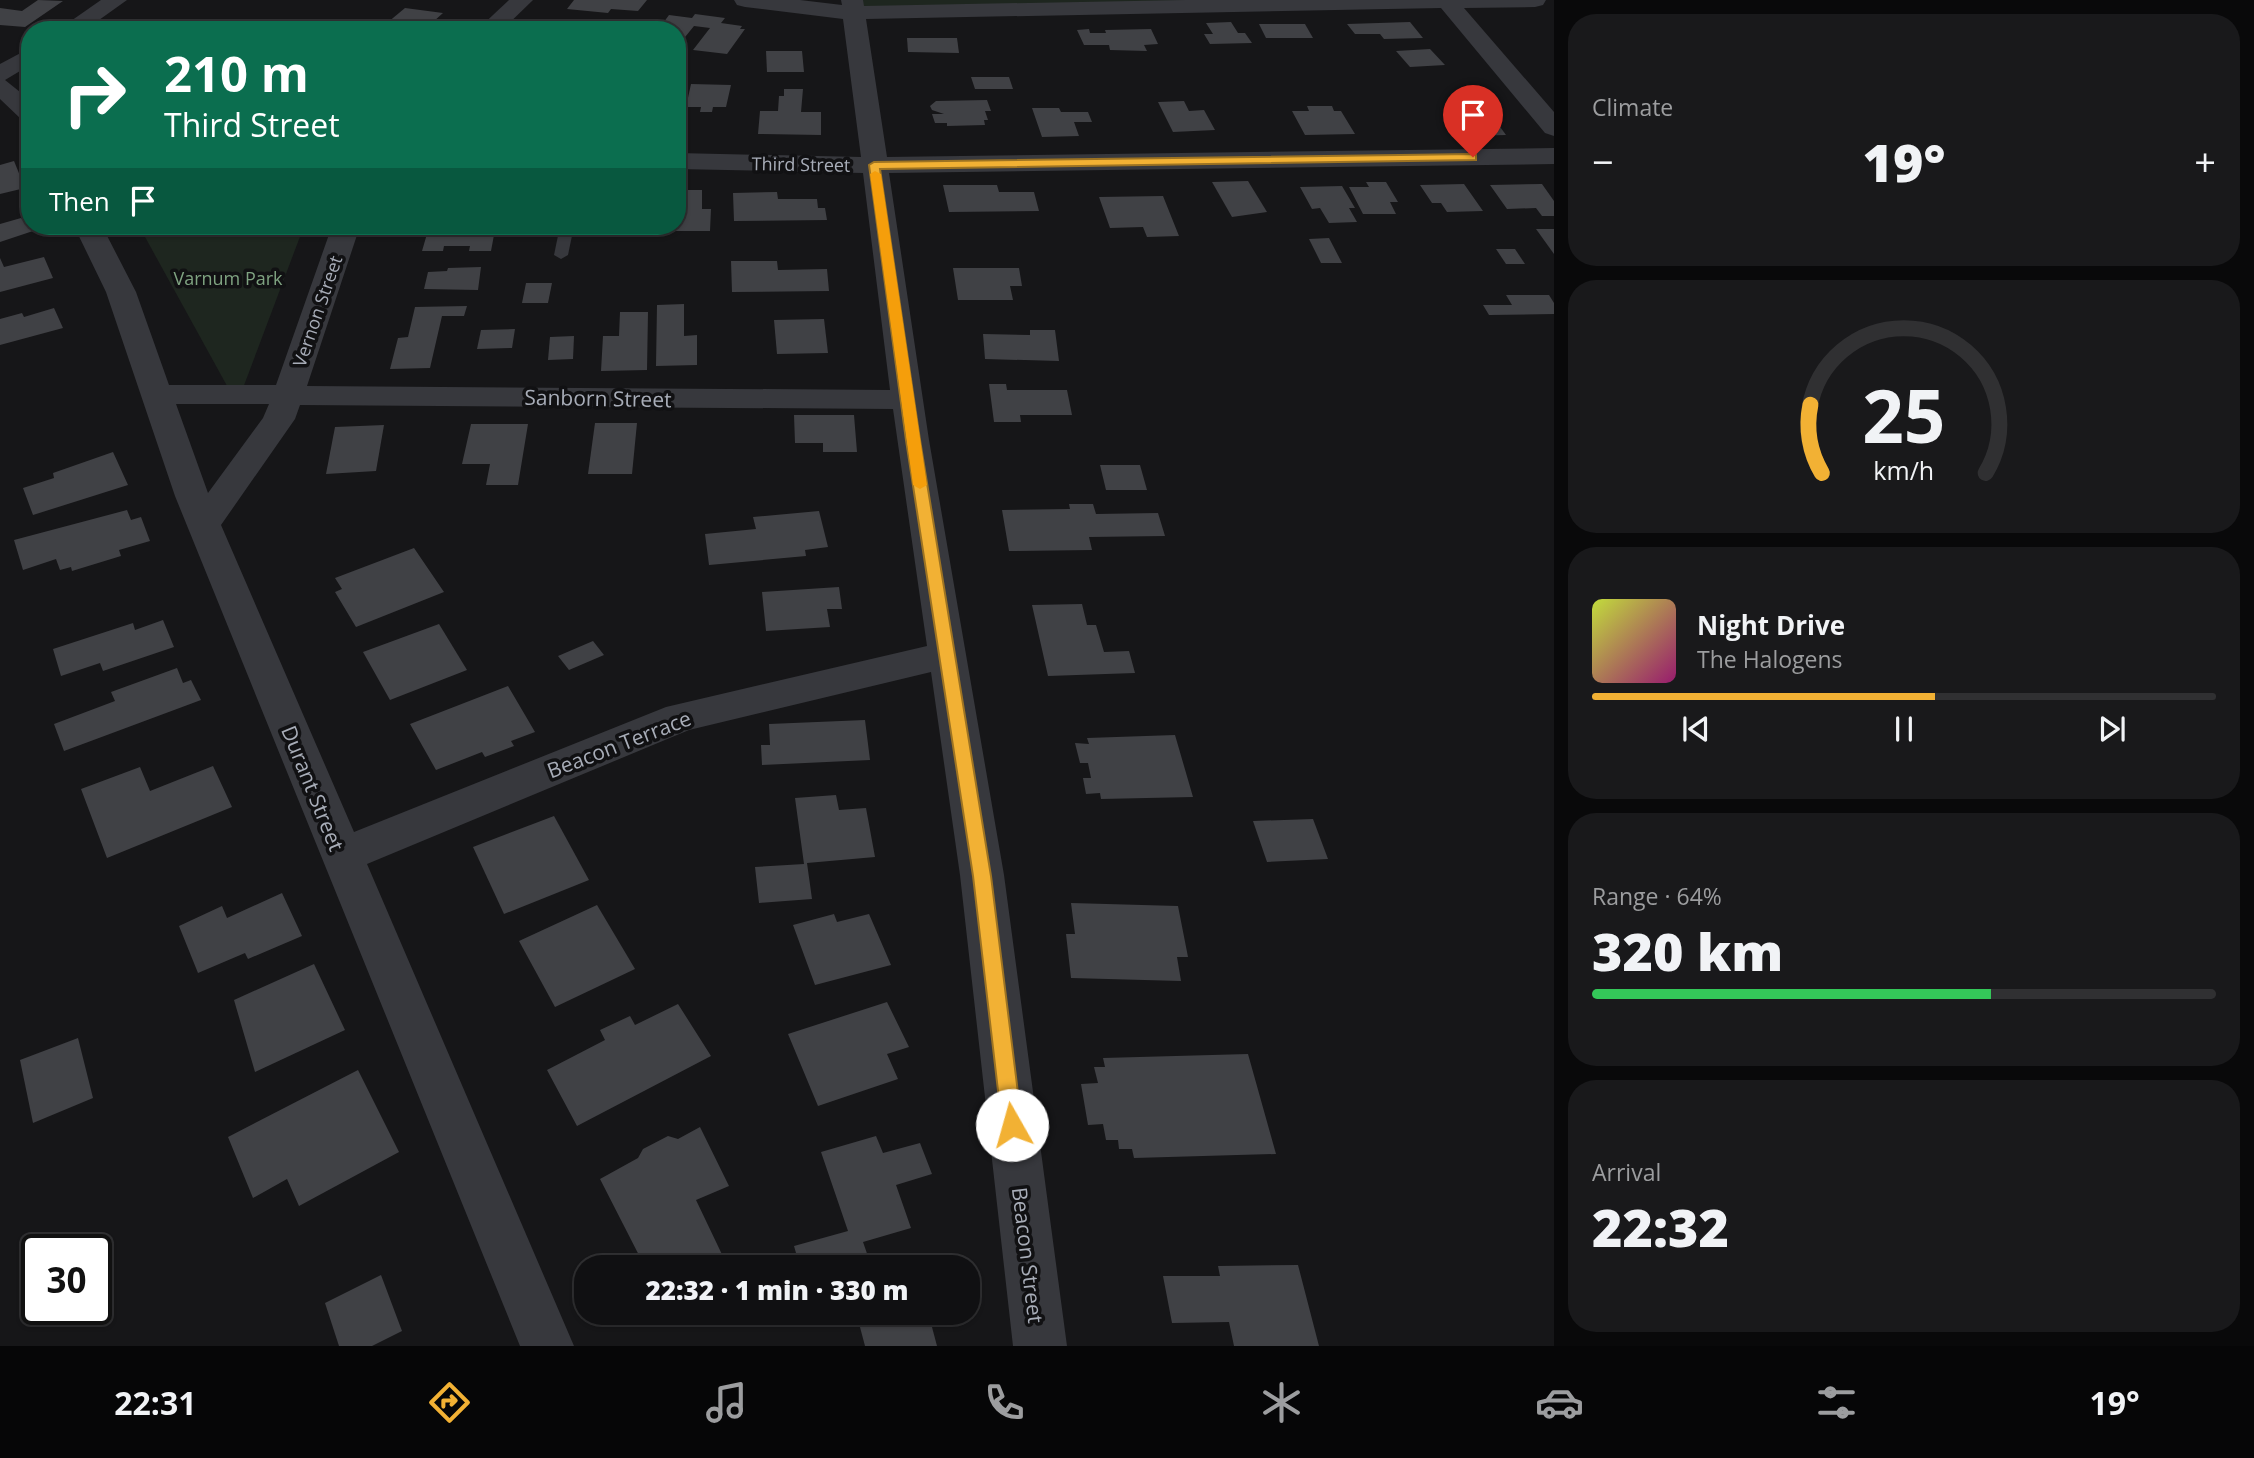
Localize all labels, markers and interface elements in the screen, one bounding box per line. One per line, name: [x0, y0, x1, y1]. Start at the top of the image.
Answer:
text: 210 m: [164, 40, 309, 106]
icon: right: [49, 49, 140, 140]
pin: [1443, 85, 1503, 157]
text: Climate: [1592, 91, 1673, 123]
icon: arrive: [1454, 96, 1492, 134]
text: Third Street: [164, 103, 340, 146]
text: 19°: [1863, 126, 1945, 197]
text: −: [1592, 135, 1614, 187]
text: +: [2194, 135, 2216, 187]
street label: Third Street: [751, 151, 851, 177]
icon: arrive: [124, 182, 162, 220]
text: Then: [49, 183, 110, 219]
street label: Vernon Street: [287, 252, 347, 370]
park label: Varnum Park: [173, 266, 283, 290]
text: 25: [1862, 365, 1946, 464]
street label: Sanborn Street: [524, 383, 672, 413]
text: km/h: [1874, 452, 1934, 486]
text: Night Drive: [1697, 607, 1845, 643]
text: The Halogens: [1697, 643, 1843, 675]
street label: Beacon Terrace: [543, 704, 695, 784]
icon: previous: [1677, 710, 1715, 748]
icon: pause: [1885, 710, 1923, 748]
icon: next: [2093, 710, 2131, 748]
street label: Durant Street: [275, 721, 351, 855]
text: Range · 64%: [1592, 880, 1722, 912]
text: 320 km: [1592, 915, 1783, 986]
position arrow: [975, 1088, 1049, 1162]
text: Arrival: [1592, 1156, 1661, 1188]
street label: Beacon Street: [1006, 1185, 1050, 1325]
text: 22:32: [1592, 1191, 1729, 1262]
speed limit sign: 30: [21, 1234, 112, 1325]
text: 22:32 · 1 min · 330 m: [646, 1272, 908, 1308]
icon: directions: [425, 1378, 474, 1427]
icon: music: [702, 1378, 751, 1427]
icon: phone: [980, 1378, 1029, 1427]
icon: climate: [1257, 1378, 1306, 1427]
icon: car: [1535, 1378, 1584, 1427]
icon: filters: [1812, 1378, 1861, 1427]
text: 22:31: [114, 1381, 197, 1424]
text: 19°: [2089, 1381, 2140, 1424]

